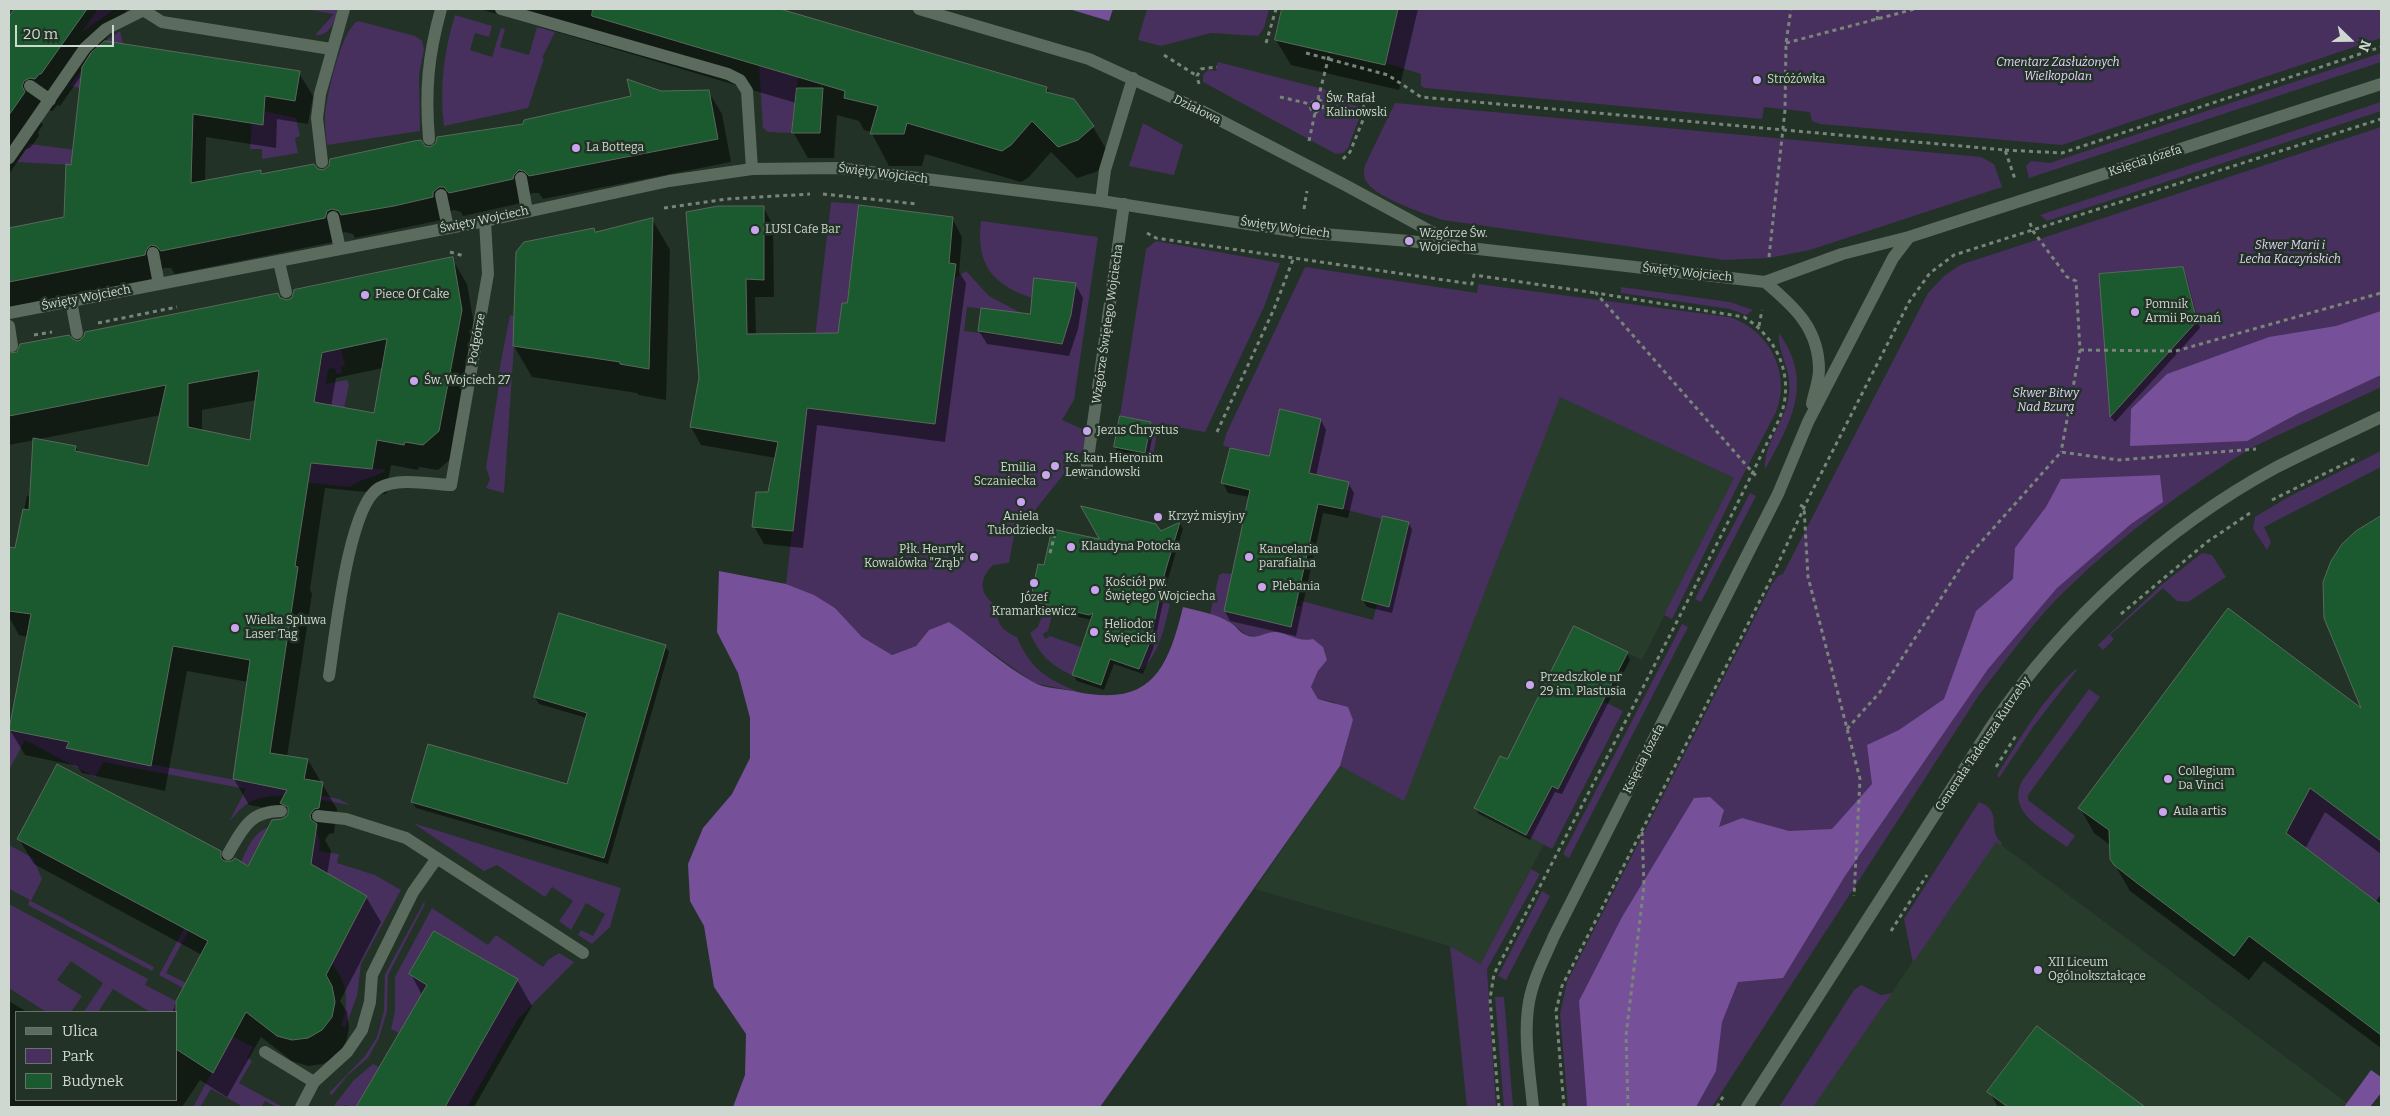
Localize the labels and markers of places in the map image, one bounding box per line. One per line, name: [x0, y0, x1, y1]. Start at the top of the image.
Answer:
place label: Stróżówka: [1767, 73, 1825, 87]
marker: Stróżówka: [1751, 74, 1763, 86]
place label: Św. Rafał Kalinowski: [1326, 92, 1387, 120]
marker: Św. Rafał Kalinowski: [1310, 100, 1322, 112]
place label: La Bottega: [586, 141, 644, 155]
marker: La Bottega: [570, 142, 582, 154]
place label: LUSI Cafe Bar: [765, 223, 840, 237]
marker: LUSI Cafe Bar: [749, 224, 761, 236]
place label: Wzgórze Św. Wojciecha: [1419, 227, 1488, 255]
marker: Wzgórze Św. Wojciecha: [1403, 235, 1415, 247]
place label: Piece Of Cake: [375, 288, 449, 302]
marker: Piece Of Cake: [359, 289, 371, 301]
place label: Pomnik Armii Poznań: [2145, 298, 2221, 326]
marker: Pomnik Armii Poznań: [2129, 306, 2141, 318]
place label: Św. Wojciech 27: [424, 374, 510, 388]
marker: Św. Wojciech 27: [408, 375, 420, 387]
place label: Jezus Chrystus: [1097, 424, 1178, 438]
marker: Jezus Chrystus: [1081, 425, 1093, 437]
place label: Ks. kan. Hieronim Lewandowski: [1065, 452, 1163, 480]
marker: Ks. kan. Hieronim Lewandowski: [1049, 460, 1061, 472]
place label: Emilia Sczaniecka: [974, 461, 1036, 489]
marker: Emilia Sczaniecka: [1040, 469, 1052, 481]
marker: Aniela Tułodziecka: [1015, 496, 1027, 508]
place label: Aniela Tułodziecka: [987, 510, 1055, 538]
place label: Krzyż misyjny: [1168, 510, 1245, 524]
marker: Krzyż misyjny: [1152, 511, 1164, 523]
place label: Klaudyna Potocka: [1081, 540, 1180, 554]
marker: Klaudyna Potocka: [1065, 541, 1077, 553]
place label: Płk. Henryk Kowalówka "Zrąb": [864, 543, 964, 571]
place label: Kancelaria parafialna: [1259, 543, 1319, 571]
marker: Płk. Henryk Kowalówka "Zrąb": [968, 551, 980, 563]
marker: Kancelaria parafialna: [1243, 551, 1255, 563]
place label: Kościół pw. Świętego Wojciecha: [1105, 576, 1216, 604]
marker: Józef Kramarkiewicz: [1028, 577, 1040, 589]
place label: Plebania: [1272, 580, 1320, 594]
marker: Plebania: [1256, 581, 1268, 593]
marker: Kościół pw. Świętego Wojciecha: [1089, 584, 1101, 596]
place label: Józef Kramarkiewicz: [992, 591, 1076, 619]
place label: Wielka Spluwa Laser Tag: [245, 614, 326, 642]
place label: Heliodor Święcicki: [1104, 618, 1156, 646]
marker: Wielka Spluwa Laser Tag: [229, 622, 241, 634]
marker: Heliodor Święcicki: [1088, 626, 1100, 638]
place label: Przedszkole nr 29 im. Plastusia: [1540, 671, 1626, 699]
marker: Przedszkole nr 29 im. Plastusia: [1524, 679, 1536, 691]
place label: Collegium Da Vinci: [2178, 765, 2235, 793]
marker: Collegium Da Vinci: [2162, 773, 2174, 785]
place label: Aula artis: [2173, 805, 2226, 819]
marker: Aula artis: [2157, 806, 2169, 818]
place label: XII Liceum Ogólnokształcące: [2048, 956, 2146, 984]
marker: XII Liceum Ogólnokształcące: [2032, 964, 2044, 976]

